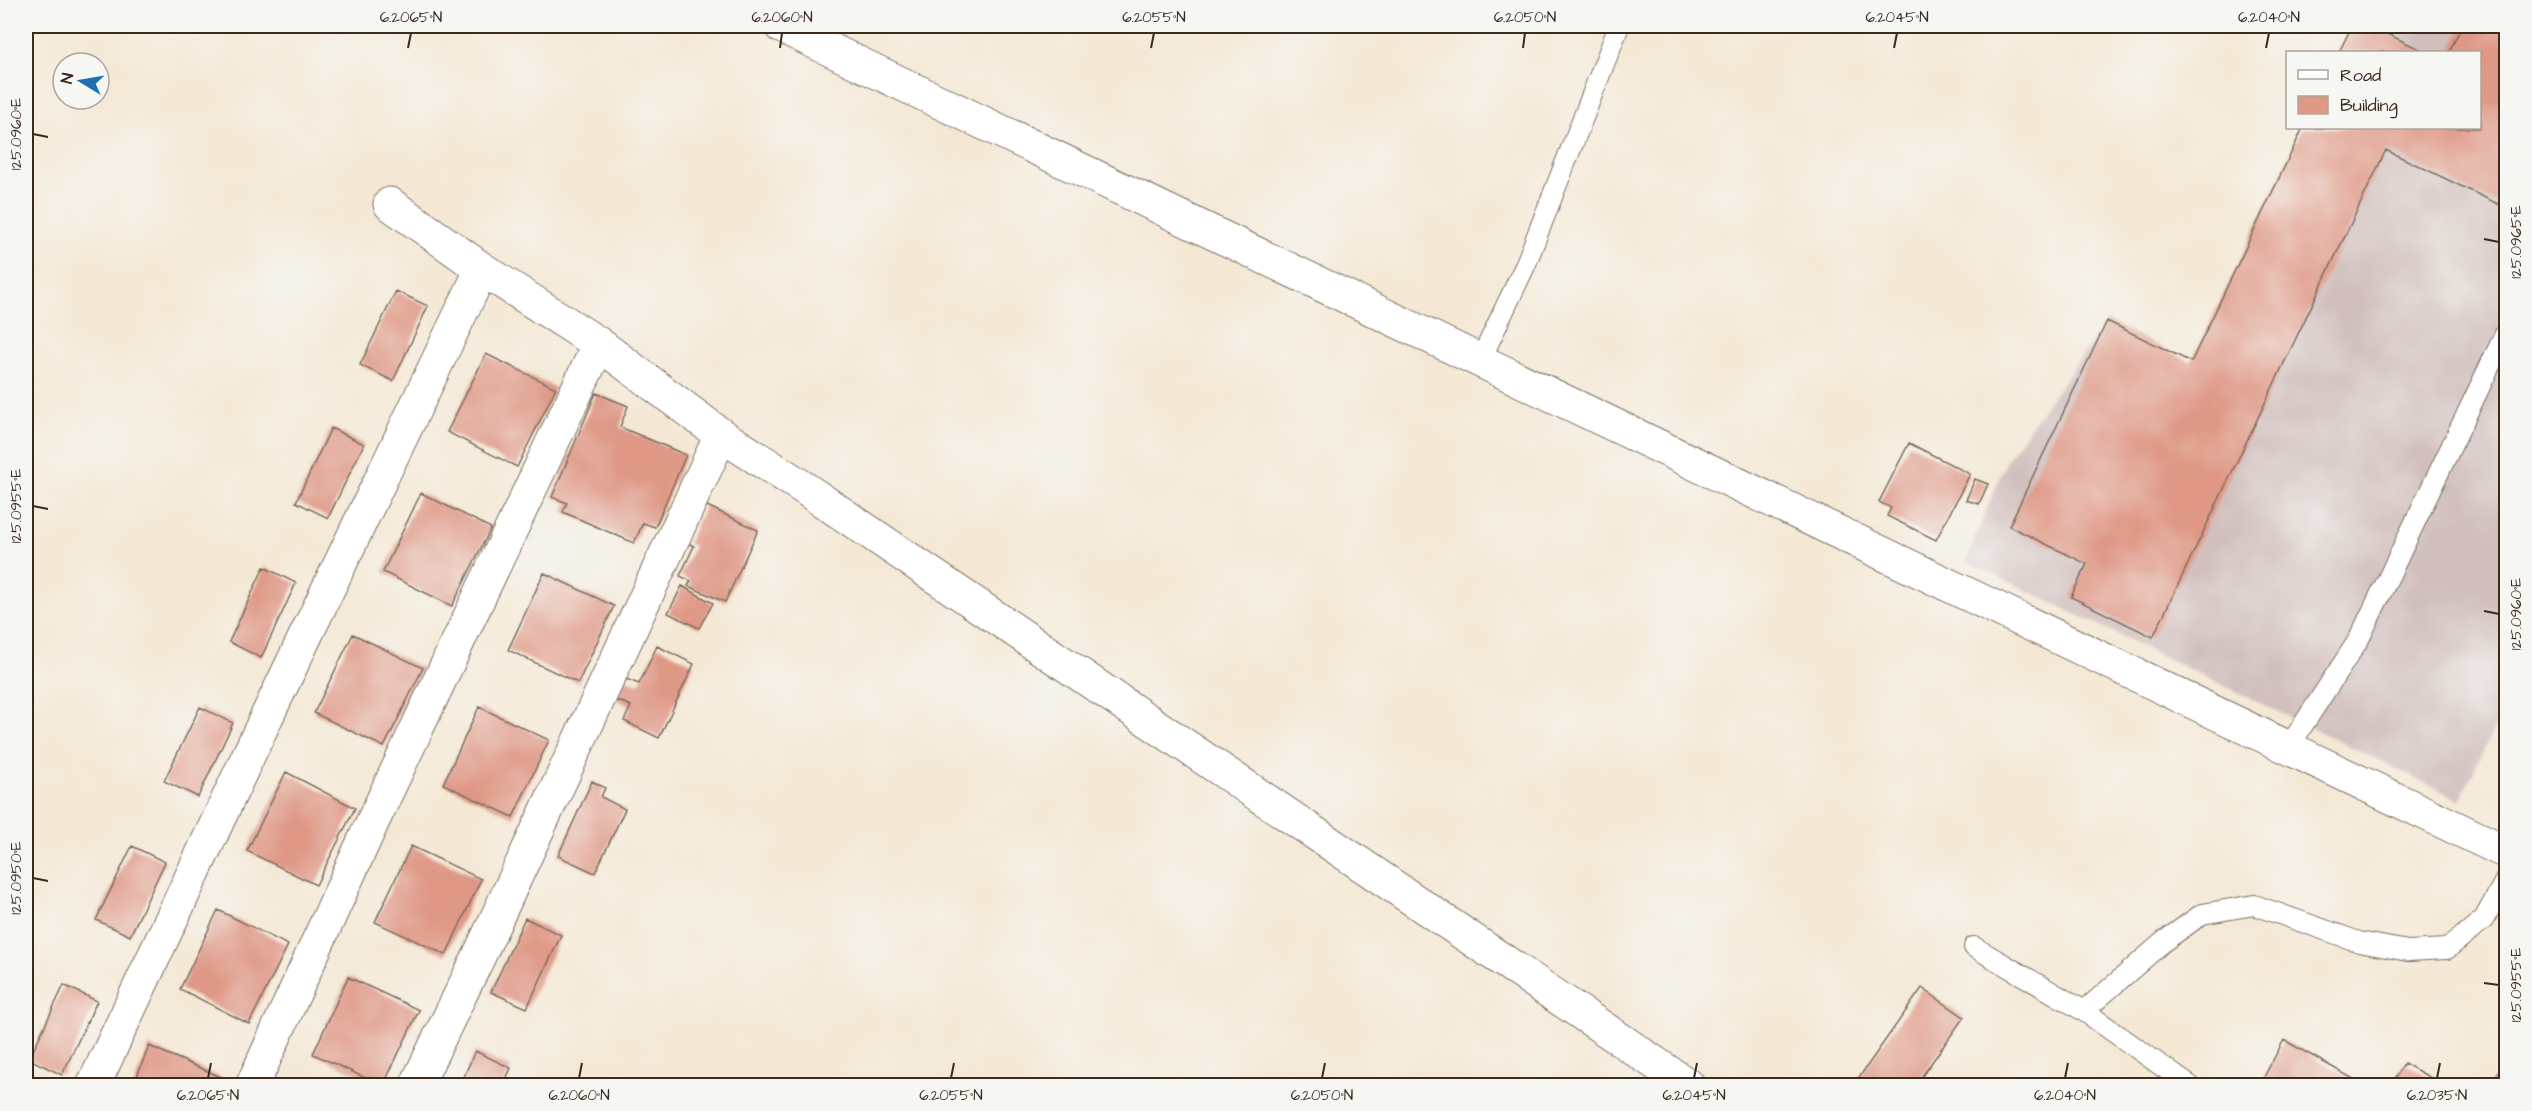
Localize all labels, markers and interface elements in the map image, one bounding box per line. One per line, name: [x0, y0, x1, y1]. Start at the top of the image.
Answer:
text: 6.2065°N: [380, 7, 442, 28]
text: 6.2060°N: [751, 7, 813, 28]
text: 6.2055°N: [1122, 7, 1186, 28]
text: 6.2050°N: [1494, 7, 1556, 28]
text: 6.2045°N: [1865, 7, 1929, 28]
text: 6.2040°N: [2238, 7, 2300, 28]
north arrow: [51, 51, 111, 111]
legend: [2286, 51, 2481, 129]
text: Road: [2340, 63, 2381, 88]
text: N: [56, 71, 79, 85]
text: Building: [2340, 93, 2398, 119]
text: 125.0960°E: [6, 98, 27, 170]
text: 125.0965°E: [2506, 205, 2527, 279]
text: 125.0955°E: [6, 469, 27, 543]
text: 125.0960°E: [2506, 578, 2527, 650]
text: 125.0950°E: [6, 841, 27, 915]
text: 125.0955°E: [2506, 948, 2527, 1022]
text: 6.2065°N: [177, 1085, 239, 1106]
text: 6.2060°N: [548, 1085, 610, 1106]
text: 6.2055°N: [919, 1085, 983, 1106]
text: 6.2050°N: [1291, 1085, 1353, 1106]
text: 6.2045°N: [1662, 1085, 1726, 1106]
text: 6.2040°N: [2034, 1085, 2096, 1106]
text: 6.2035°N: [2407, 1085, 2467, 1106]

